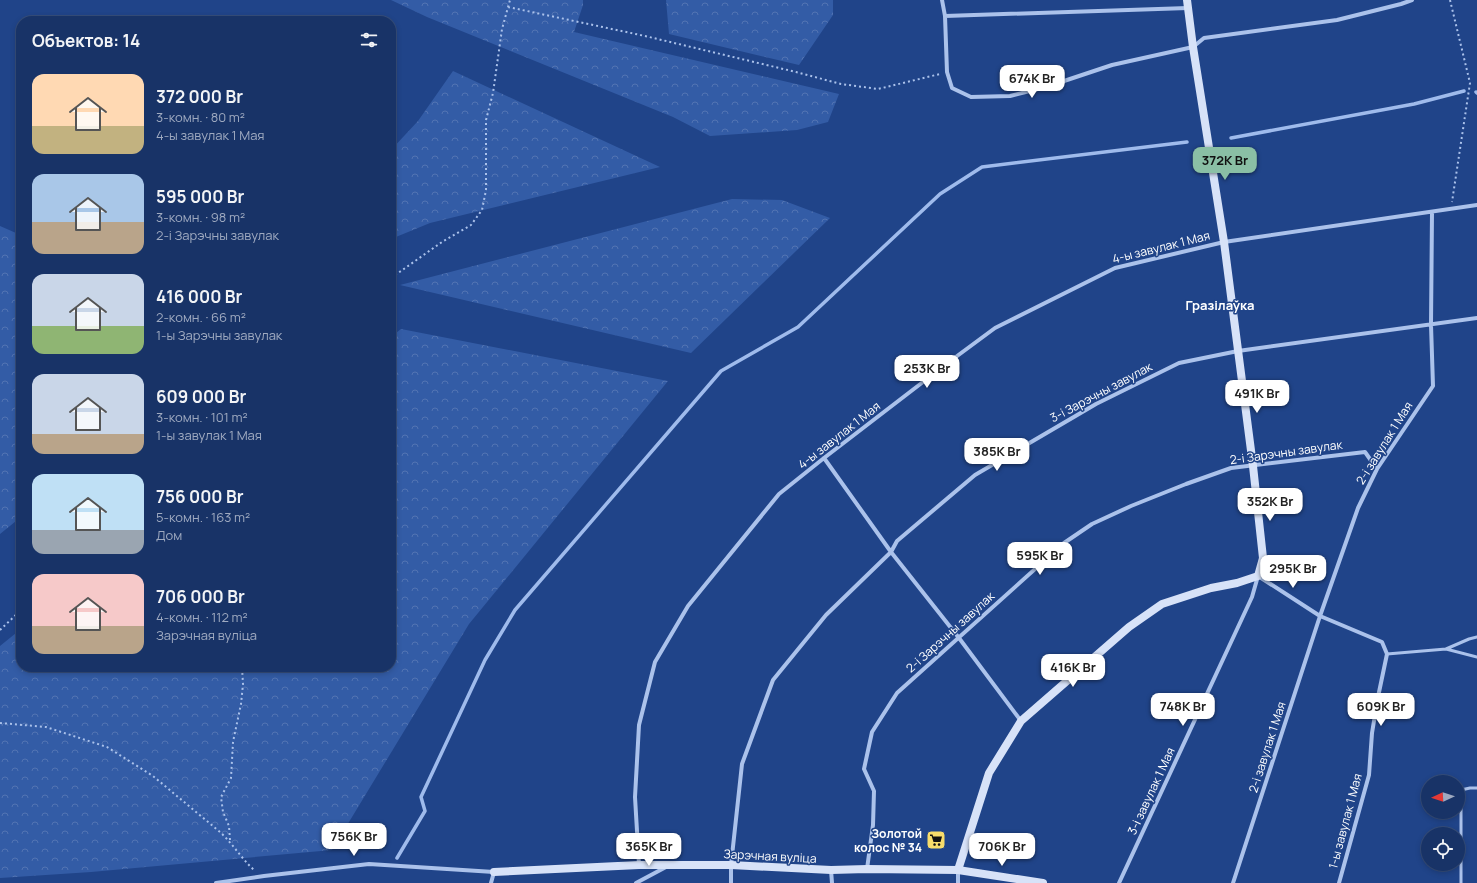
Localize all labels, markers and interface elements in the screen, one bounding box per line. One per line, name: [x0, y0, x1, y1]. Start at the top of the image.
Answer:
text: Объектов: 14: [32, 29, 140, 52]
icon: filters: [358, 29, 380, 51]
pin: 674K Br: [995, 65, 1069, 99]
text: 674K Br: [1009, 69, 1055, 87]
text: 372 000 Br: [156, 85, 243, 108]
icon: home: [64, 90, 112, 138]
text: 3-комн. · 80 m²: [156, 108, 245, 126]
text: 4-ы завулак 1 Мая: [156, 126, 265, 144]
pin: 372K Br: [1188, 147, 1262, 181]
text: 372K Br: [1202, 151, 1248, 169]
text: 595 000 Br: [156, 185, 244, 208]
icon: home: [64, 190, 112, 238]
text: 3-комн. · 98 m²: [156, 208, 245, 226]
text: 2-і Зарэчны завулак: [156, 226, 279, 244]
street label: 4-ы завулак 1 Мая: [1110, 227, 1212, 267]
text: 416 000 Br: [156, 285, 242, 308]
icon: home: [64, 290, 112, 338]
district label: Гразілаўка: [1185, 296, 1255, 314]
text: 2-комн. · 66 m²: [156, 308, 246, 326]
text: 1-ы Зарэчны завулак: [156, 326, 282, 344]
pin: 253K Br: [890, 355, 964, 389]
street label: 3-і Зарэчны завулак: [1047, 357, 1156, 426]
text: 253K Br: [903, 359, 951, 377]
pin: 491K Br: [1220, 380, 1294, 414]
text: 491K Br: [1234, 384, 1280, 402]
text: 609 000 Br: [156, 385, 246, 408]
icon: home: [64, 390, 112, 438]
street label: 4-ы завулак 1 Мая: [794, 397, 884, 473]
street label: 2-і завулак 1 Мая: [1352, 398, 1416, 488]
text: 3-комн. · 101 m²: [156, 408, 248, 426]
text: 1-ы завулак 1 Мая: [156, 426, 262, 444]
street label: 2-і Зарэчны завулак: [1229, 436, 1344, 468]
pin: 385K Br: [960, 438, 1034, 472]
text: 385K Br: [973, 442, 1021, 460]
text: 756 000 Br: [156, 485, 243, 508]
pin: 352K Br: [1233, 488, 1307, 522]
icon: home: [64, 490, 112, 538]
text: 352K Br: [1247, 492, 1293, 510]
text: 5-комн. · 163 m²: [156, 508, 250, 526]
text: Дом: [156, 526, 182, 544]
pin: 595K Br: [1003, 542, 1077, 576]
text: 595K Br: [1016, 546, 1064, 564]
pin: 295K Br: [1256, 555, 1330, 589]
text: 295K Br: [1269, 559, 1317, 577]
text: 706 000 Br: [156, 585, 245, 608]
street label: 2-і Зарэчны завулак: [902, 587, 999, 676]
icon: home: [64, 590, 112, 638]
text: 4-комн. · 112 m²: [156, 608, 248, 626]
text: Зарэчная вуліца: [156, 626, 257, 644]
pin: 416K Br: [1036, 654, 1110, 688]
text: 416K Br: [1050, 658, 1096, 676]
pin: 748K Br: [1146, 693, 1220, 727]
pin: 609K Br: [1344, 693, 1418, 727]
text: 748K Br: [1160, 697, 1206, 715]
text: 609K Br: [1357, 697, 1405, 715]
street label: 2-і завулак 1 Мая: [1244, 699, 1290, 795]
street label: 3-і завулак 1 Мая: [1123, 745, 1179, 837]
street label: 1-ы завулак 1 Мая: [1324, 772, 1366, 870]
north arrow: [1421, 775, 1465, 819]
map controls: [1421, 775, 1465, 871]
pin: 756K Br: [317, 823, 391, 857]
place label: Золотой колос № 34: [854, 825, 922, 856]
text: 756K Br: [331, 827, 377, 845]
button: locate: [1421, 827, 1465, 871]
supermarket icon: Золотой колос № 34: [925, 829, 947, 851]
pin: 365K Br: [612, 833, 686, 867]
pin: 706K Br: [965, 833, 1039, 867]
text: 365K Br: [625, 837, 673, 855]
text: 706K Br: [978, 837, 1026, 855]
street label: Зарэчная вуліца: [723, 845, 817, 867]

